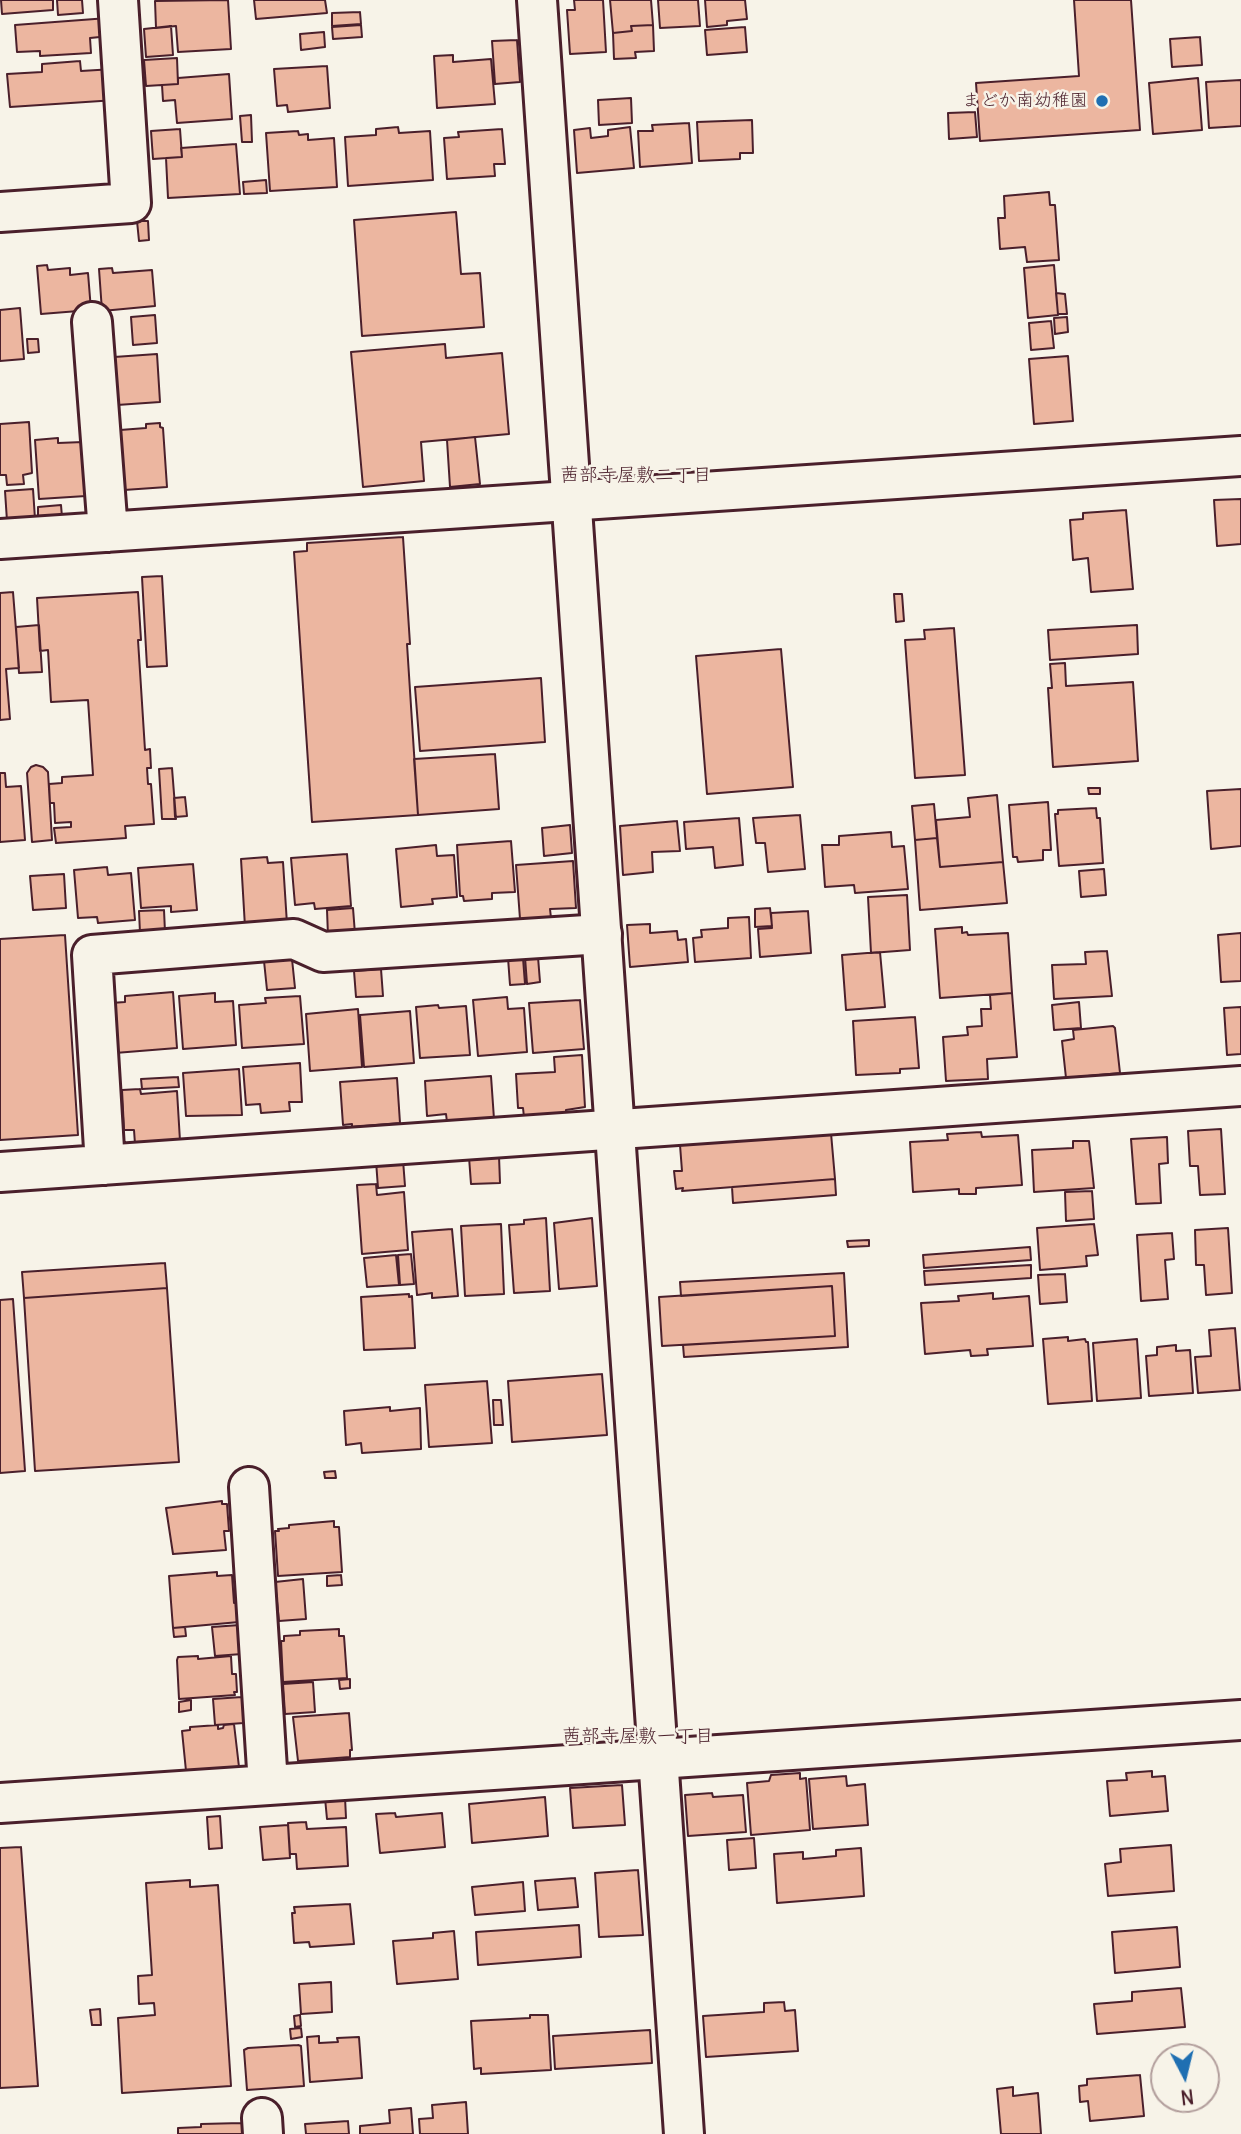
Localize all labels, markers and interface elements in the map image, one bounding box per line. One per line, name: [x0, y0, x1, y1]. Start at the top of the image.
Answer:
place label: まどか南幼稚園: [962, 90, 1088, 112]
marker: まどか南幼稚園: [1094, 93, 1110, 109]
district label: 茜部寺屋敷二丁目: [560, 465, 712, 487]
district label: 茜部寺屋敷一丁目: [562, 1726, 714, 1748]
north arrow: [1150, 2043, 1220, 2113]
text: N: [1179, 2084, 1195, 2110]

